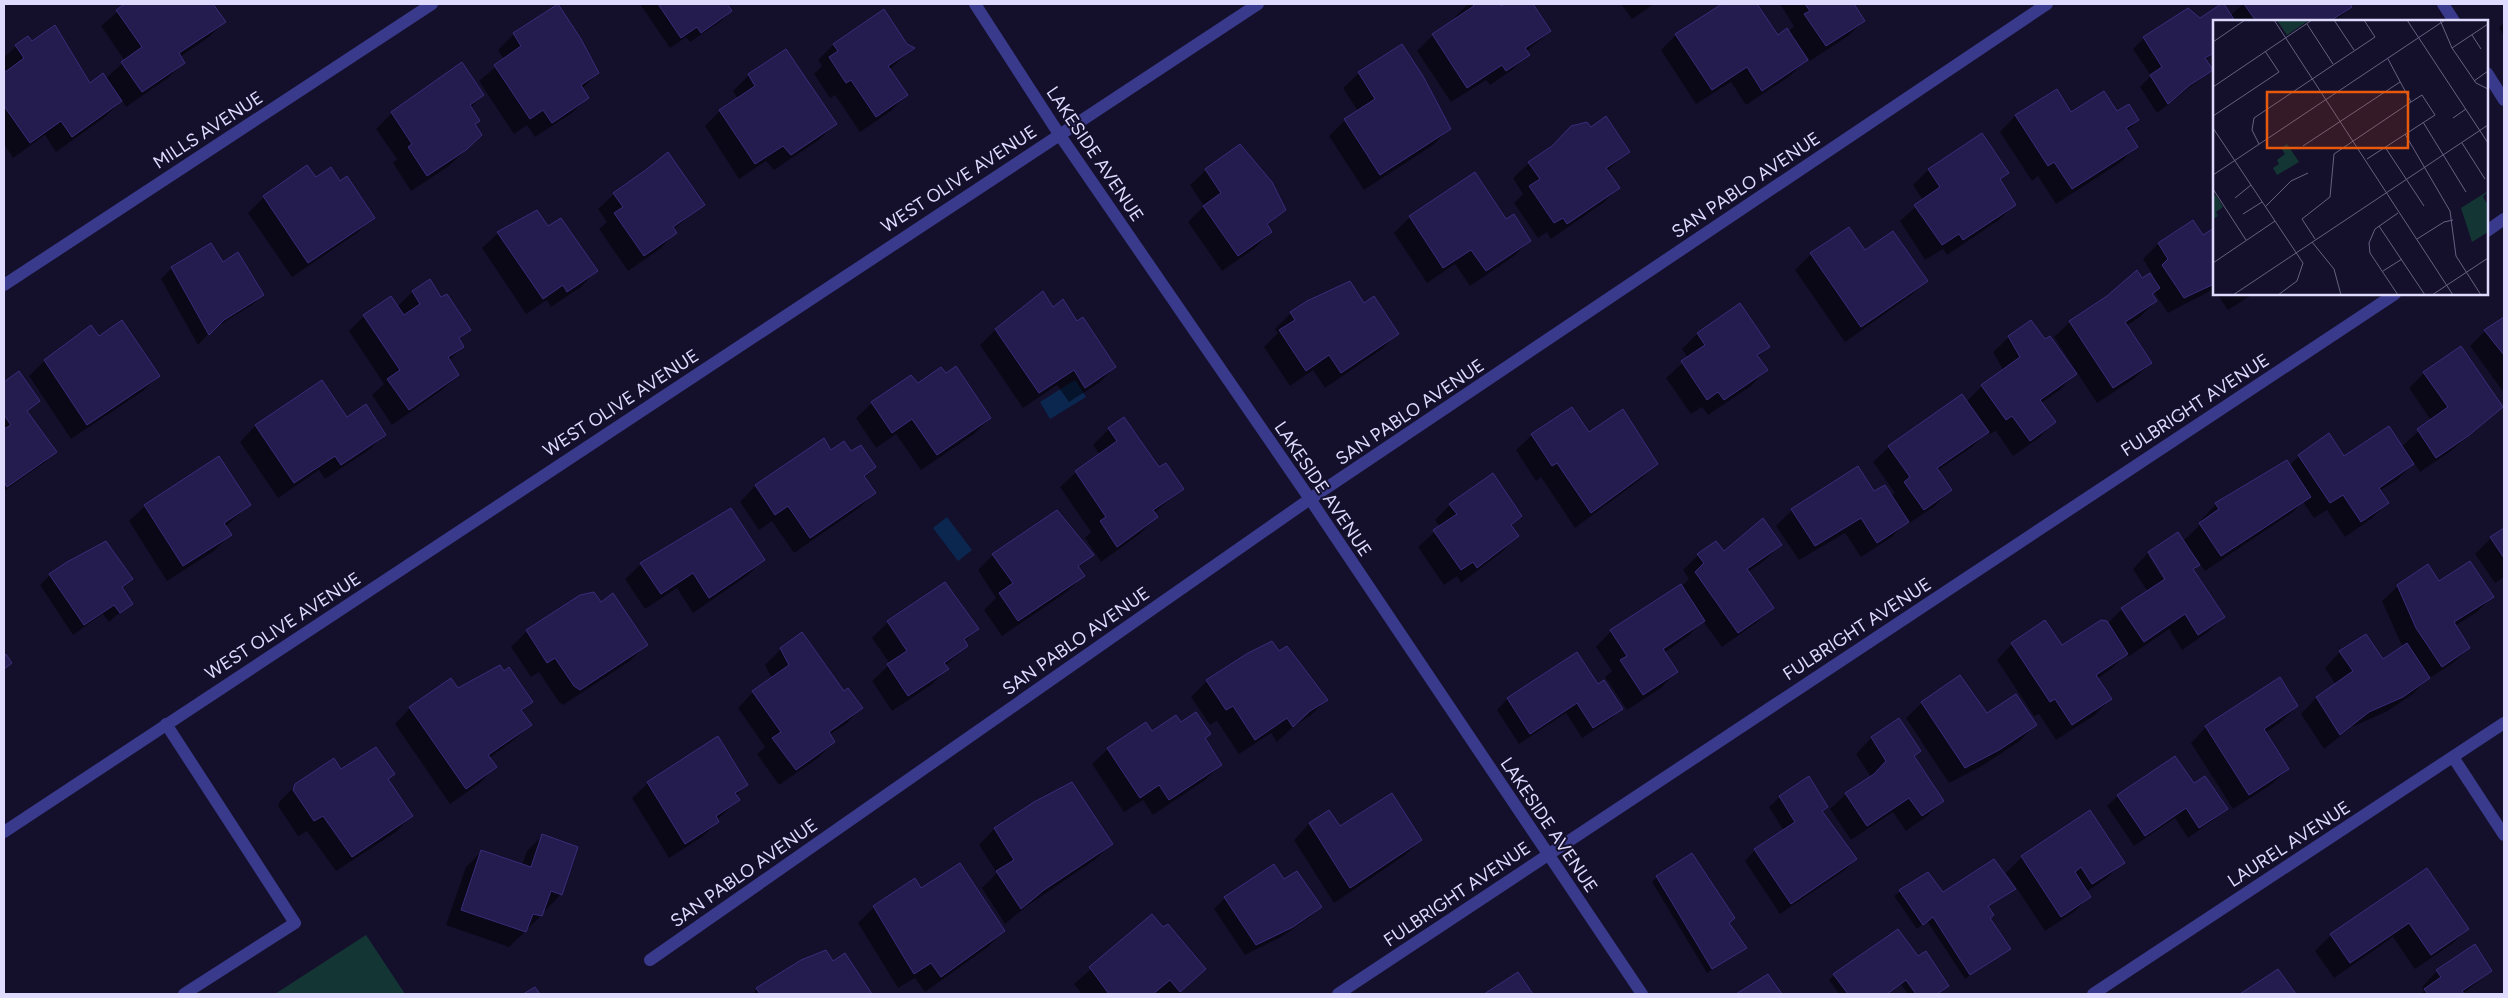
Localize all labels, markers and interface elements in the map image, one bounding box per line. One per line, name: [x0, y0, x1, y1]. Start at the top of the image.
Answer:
inset map: [2213, 20, 2488, 295]
street label: LAKESIDE AVENUE: [1042, 82, 1148, 226]
street label: MILLS AVENUE: [149, 86, 267, 174]
street label: WEST OLIVE AVENUE: [877, 120, 1041, 238]
street label: SAN PABLO AVENUE: [1668, 127, 1824, 243]
street label: WEST OLIVE AVENUE: [539, 344, 703, 462]
street label: FULBRIGHT AVENUE: [2117, 349, 2273, 461]
street label: SAN PABLO AVENUE: [1332, 354, 1488, 470]
street label: LAKESIDE AVENUE: [1270, 417, 1376, 561]
street label: WEST OLIVE AVENUE: [201, 567, 365, 685]
street label: FULBRIGHT AVENUE: [1779, 573, 1935, 685]
street label: SAN PABLO AVENUE: [998, 582, 1154, 700]
street label: LAKESIDE AVENUE: [1496, 753, 1602, 897]
street label: LAUREL AVENUE: [2224, 796, 2354, 892]
street label: SAN PABLO AVENUE: [666, 814, 822, 932]
street label: FULBRIGHT AVENUE: [1379, 837, 1535, 951]

